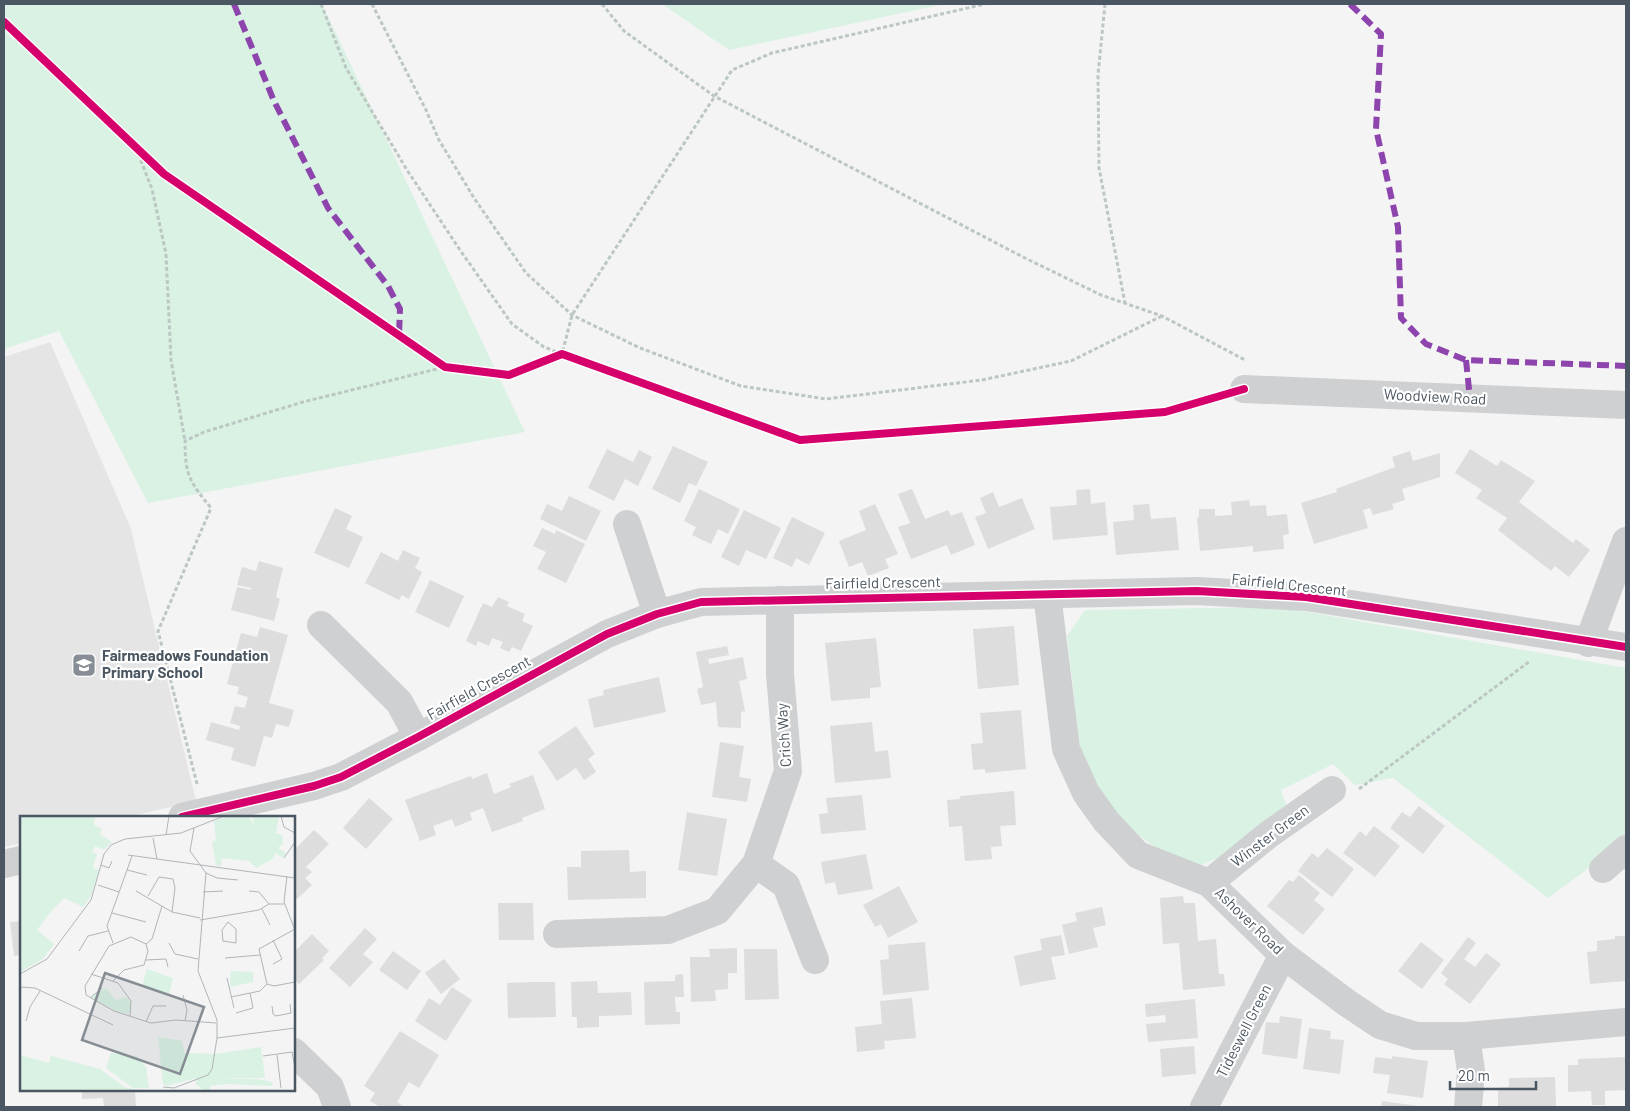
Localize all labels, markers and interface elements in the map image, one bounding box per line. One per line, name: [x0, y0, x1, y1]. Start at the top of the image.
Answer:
street label: Woodview Road: [1383, 384, 1487, 408]
street label: Fairfield Crescent: [1231, 569, 1348, 599]
street label: Fairfield Crescent: [825, 572, 941, 592]
place label: Fairmeadows Foundation Primary School: [102, 646, 268, 681]
street label: Fairfield Crescent: [424, 651, 533, 723]
school or university icon: Fairmeadows Foundation Primary School: [71, 652, 97, 678]
street label: Crich Way: [772, 702, 794, 768]
street label: Winster Green: [1227, 800, 1312, 870]
inset map: [20, 816, 295, 1091]
street label: Ashover Road: [1212, 883, 1288, 958]
street label: Tideswell Green: [1212, 981, 1274, 1080]
scale bar: [1450, 1058, 1536, 1090]
text: 20 m: [1458, 1066, 1490, 1084]

